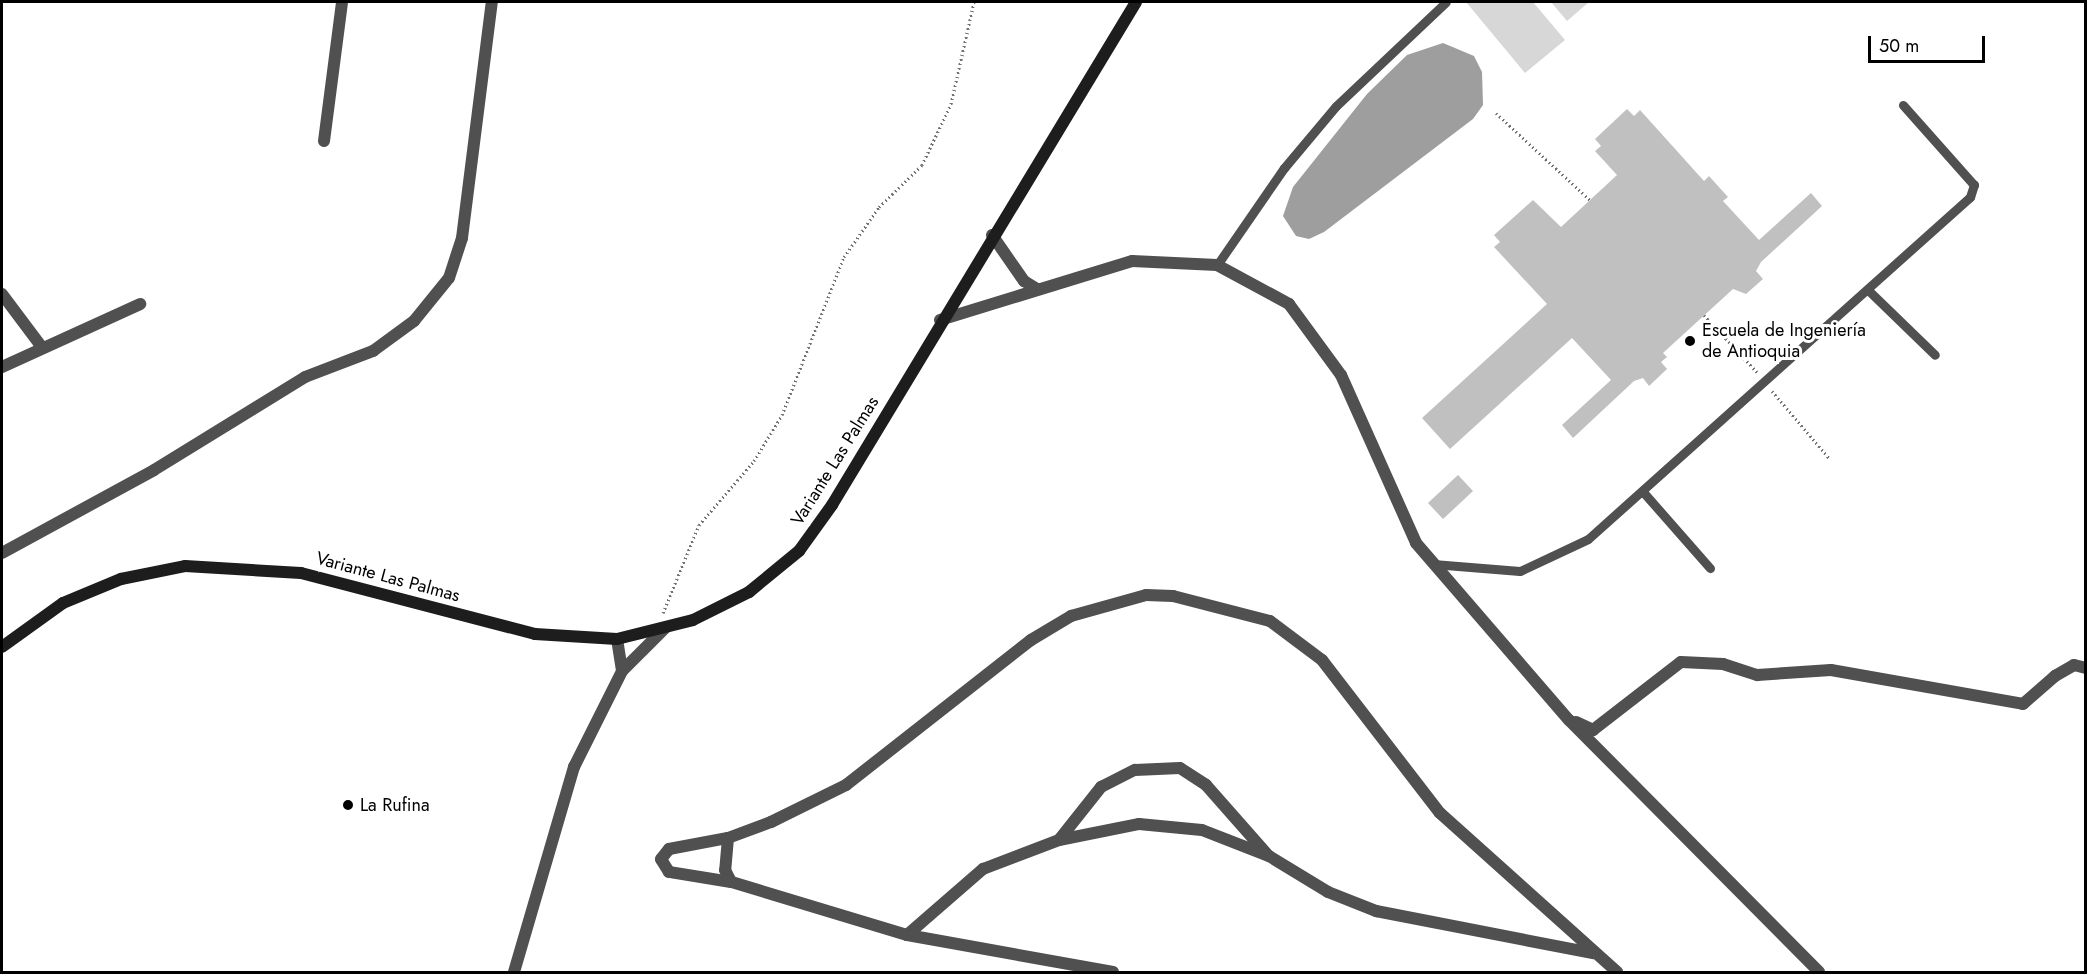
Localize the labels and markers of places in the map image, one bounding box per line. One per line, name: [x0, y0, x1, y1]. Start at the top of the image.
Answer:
place label: Escuela de Ingeniería de Antioquia: [1702, 320, 1866, 362]
marker: Escuela de Ingeniería de Antioquia: [1683, 334, 1697, 348]
place label: La Rufina: [360, 794, 430, 816]
marker: La Rufina: [341, 798, 355, 812]

